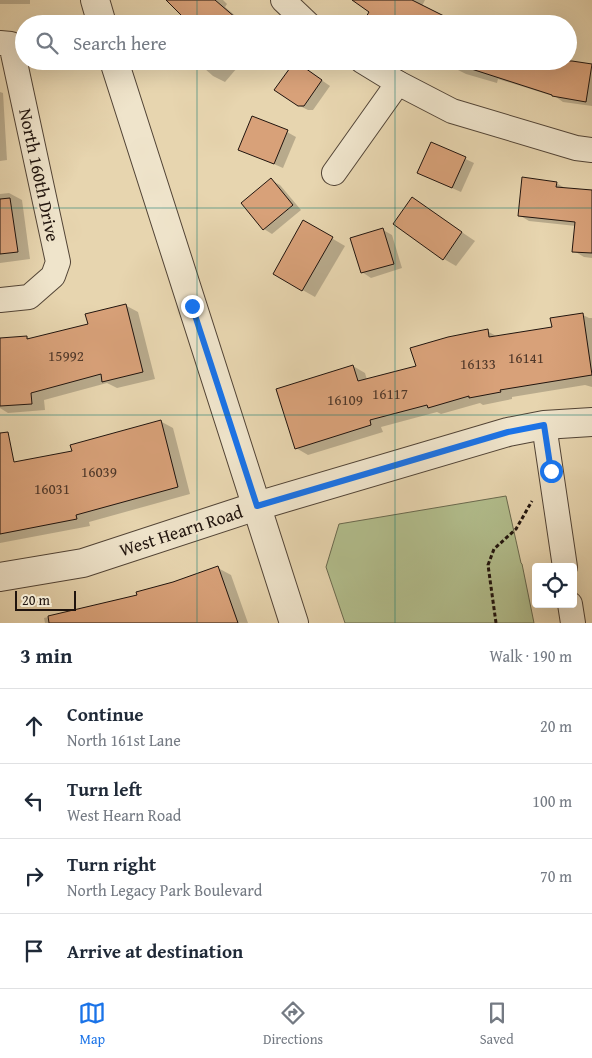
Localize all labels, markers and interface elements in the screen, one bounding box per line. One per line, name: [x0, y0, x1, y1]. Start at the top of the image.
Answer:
search box: [15, 15, 577, 70]
icon: search: [33, 29, 61, 57]
text: Search here: [73, 29, 167, 57]
street label: North 160th Drive: [12, 106, 67, 244]
route end: [181, 295, 204, 318]
house number: 15992: [48, 345, 84, 366]
house number: 16141: [508, 347, 544, 368]
house number: 16133: [460, 353, 496, 374]
house number: 16117: [372, 383, 408, 404]
house number: 16109: [327, 389, 363, 410]
route start: [540, 460, 563, 483]
house number: 16039: [81, 461, 117, 482]
house number: 16031: [34, 478, 70, 499]
street label: West Hearn Road: [116, 498, 247, 563]
map controls: [532, 563, 577, 608]
button: locate: [532, 563, 577, 608]
scale bar: [15, 588, 76, 611]
text: 20 m: [22, 590, 50, 610]
text: 3 min: [20, 640, 72, 671]
text: Walk · 190 m: [489, 644, 572, 668]
text: Continue: [67, 700, 144, 728]
icon: ahead: [20, 712, 48, 740]
text: 20 m: [540, 714, 572, 738]
text: North 161st Lane: [67, 728, 181, 752]
text: Turn left: [67, 775, 142, 803]
icon: left: [20, 787, 48, 815]
text: 100 m: [532, 789, 572, 813]
text: West Hearn Road: [67, 803, 181, 827]
text: Turn right: [67, 850, 156, 878]
icon: right: [20, 862, 48, 890]
text: 70 m: [540, 864, 572, 888]
text: North Legacy Park Boulevard: [67, 878, 262, 902]
icon: arrive: [20, 937, 48, 965]
text: Arrive at destination: [67, 937, 243, 965]
tab: Map: [78, 999, 106, 1049]
tab: Directions: [263, 999, 323, 1049]
tab: Saved: [480, 999, 514, 1049]

